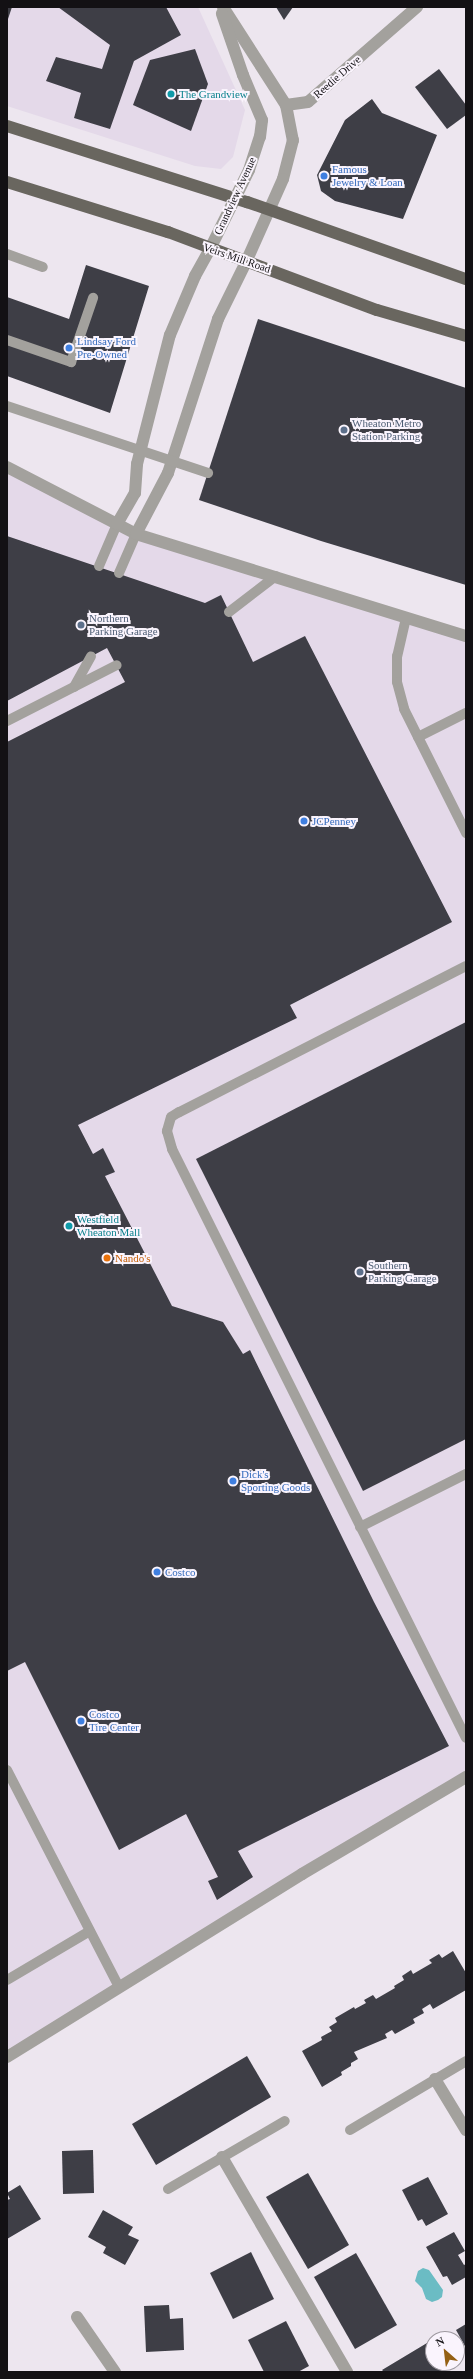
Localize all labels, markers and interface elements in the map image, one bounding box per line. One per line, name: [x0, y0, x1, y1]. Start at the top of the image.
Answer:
street label: Reedie Drive: [311, 53, 363, 101]
place label: The Grandview: [179, 87, 248, 101]
marker: The Grandview: [166, 89, 176, 99]
street label: Grandview Avenue: [211, 155, 259, 237]
place label: Famous Jewelry & Loan: [332, 163, 403, 189]
marker: Famous Jewelry & Loan: [319, 171, 329, 181]
street label: Veirs Mill Road: [202, 240, 272, 276]
place label: Lindsay Ford Pre-Owned: [77, 335, 136, 361]
marker: Lindsay Ford Pre-Owned: [64, 343, 74, 353]
place label: Wheaton Metro Station Parking: [352, 417, 421, 443]
marker: Wheaton Metro Station Parking: [339, 425, 349, 435]
place label: Northern Parking Garage: [89, 612, 158, 638]
marker: Northern Parking Garage: [76, 620, 86, 630]
place label: JCPenney: [312, 814, 356, 828]
marker: JCPenney: [299, 816, 309, 826]
place label: Westfield Wheaton Mall: [77, 1213, 140, 1239]
marker: Westfield Wheaton Mall: [64, 1221, 74, 1231]
place label: Nando's: [115, 1251, 151, 1265]
marker: Nando's: [102, 1253, 112, 1263]
place label: Southern Parking Garage: [368, 1259, 437, 1285]
marker: Southern Parking Garage: [355, 1267, 365, 1277]
place label: Dick's Sporting Goods: [241, 1468, 310, 1494]
marker: Dick's Sporting Goods: [228, 1476, 238, 1486]
place label: Costco: [165, 1565, 196, 1579]
marker: Costco: [152, 1567, 162, 1577]
place label: Costco Tire Center: [89, 1708, 139, 1734]
marker: Costco Tire Center: [76, 1716, 86, 1726]
north arrow: [425, 2331, 465, 2371]
text: N: [434, 2334, 446, 2348]

